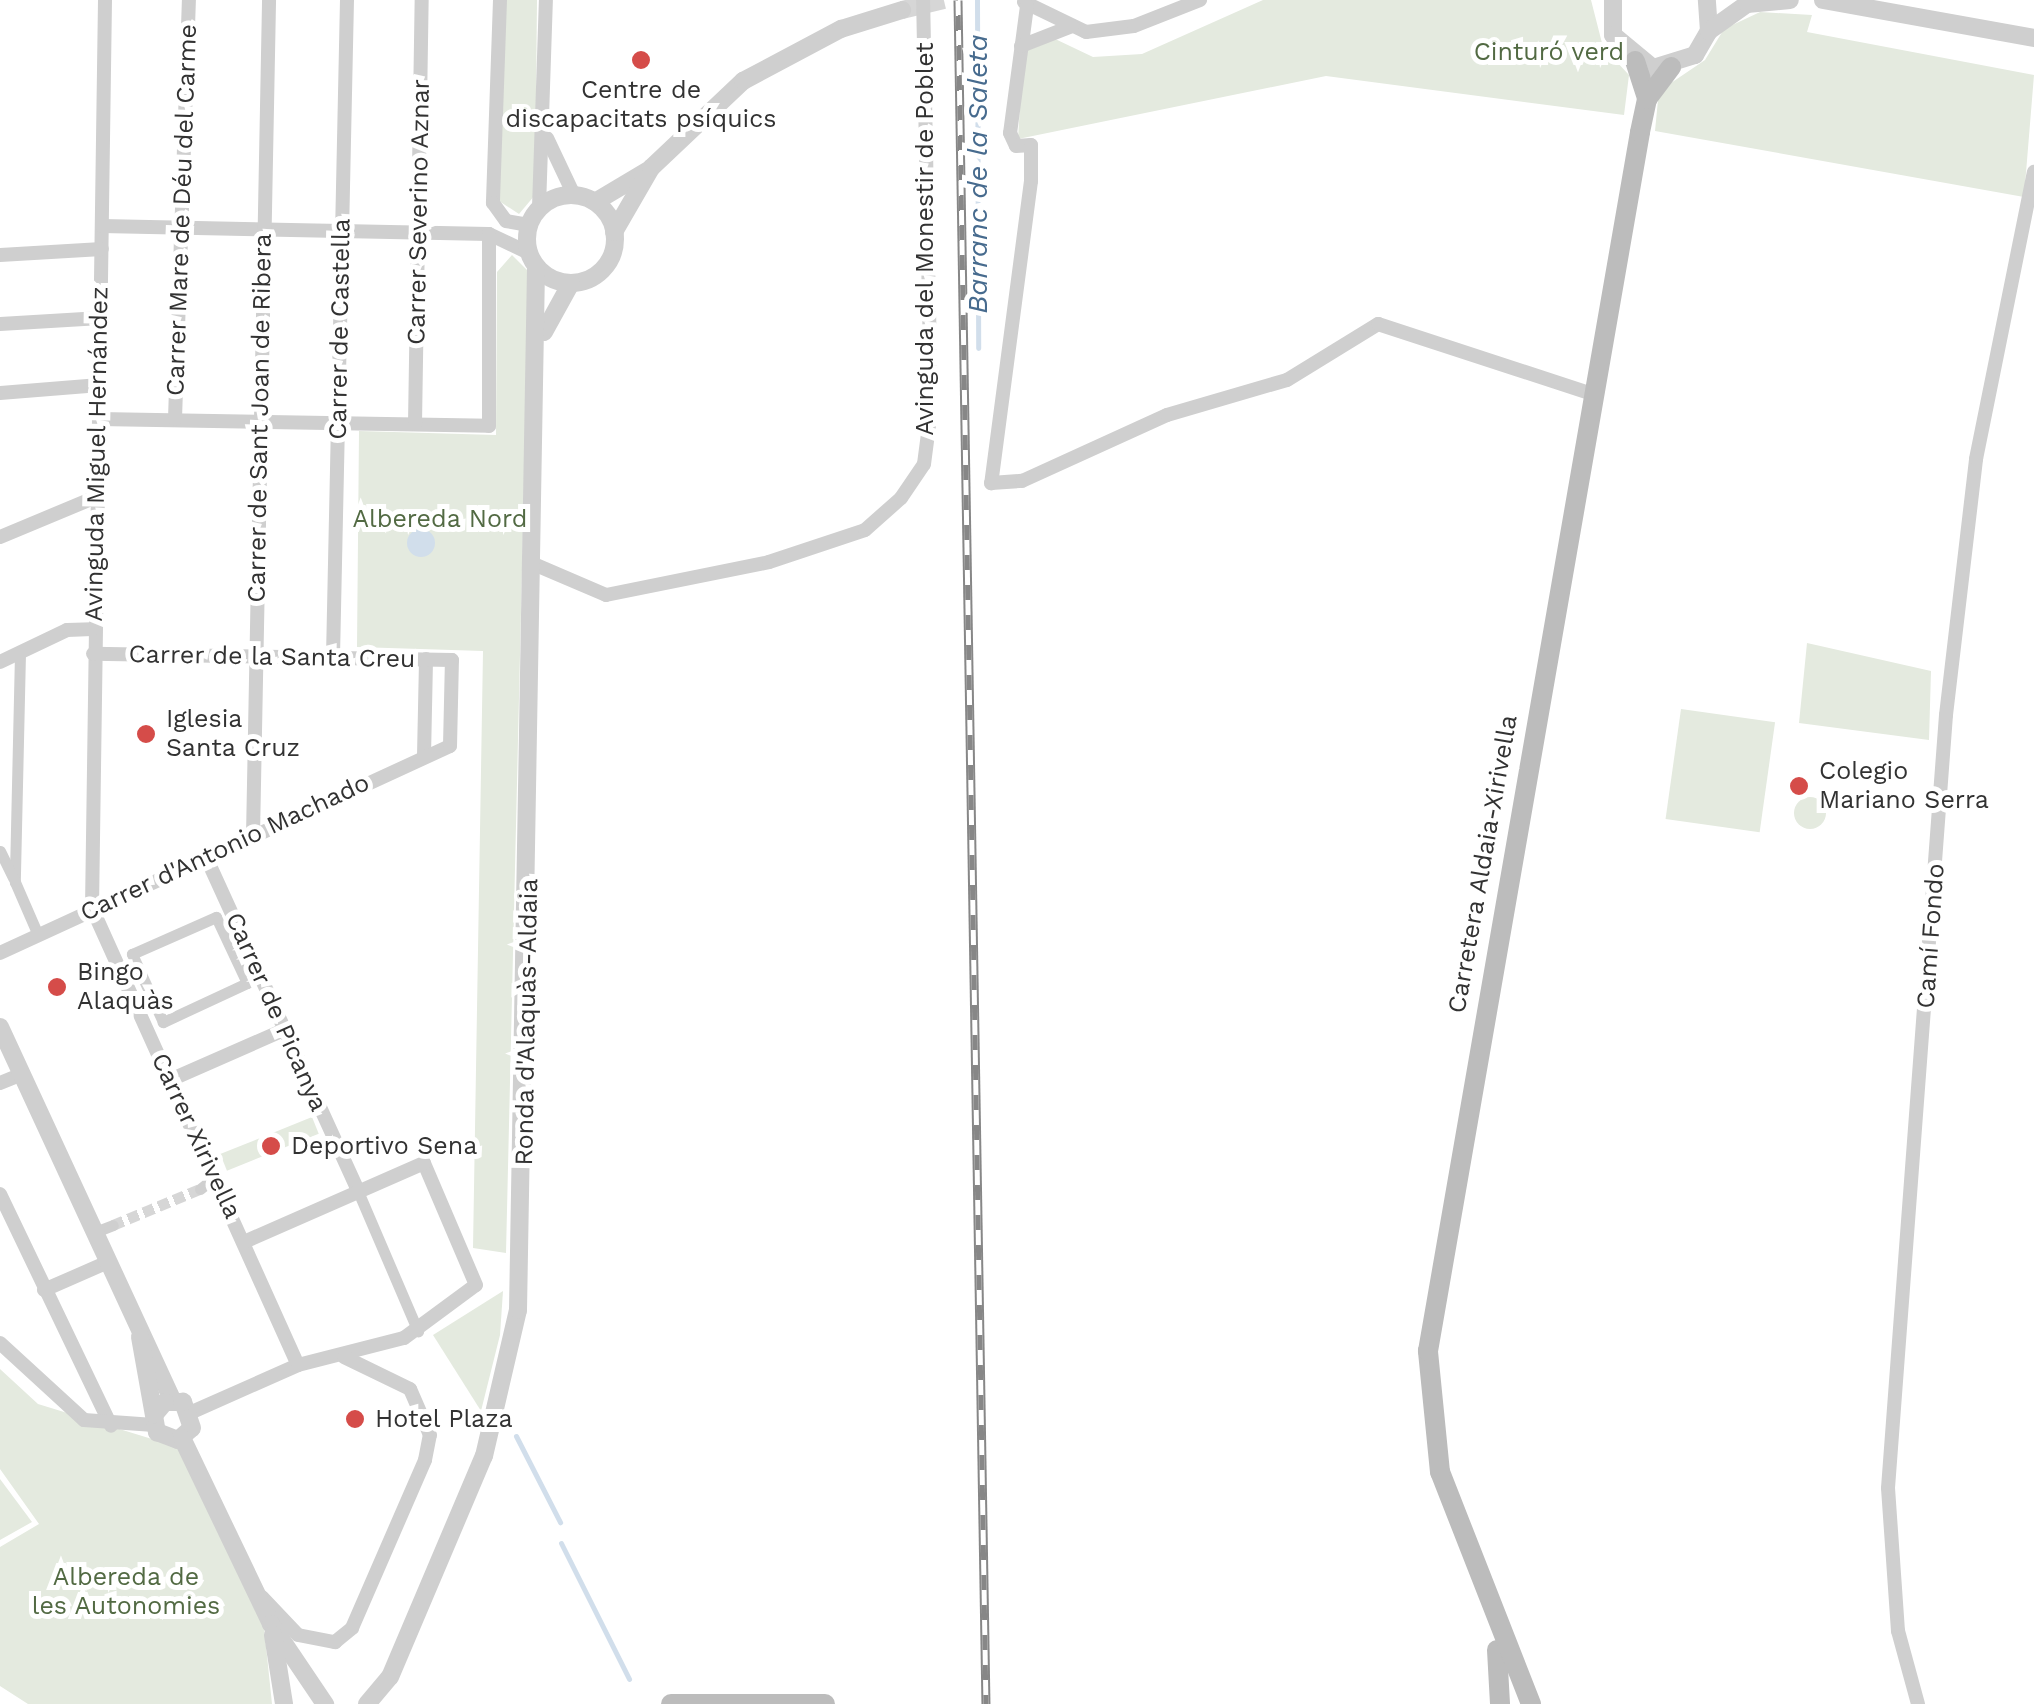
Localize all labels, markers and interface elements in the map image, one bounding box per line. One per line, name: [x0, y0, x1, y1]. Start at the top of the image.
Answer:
street label: Carrer Mare de Déu del Carme: [160, 23, 204, 397]
water label: Barranc de la Saleta: [961, 34, 995, 314]
park label: Cinturó verd: [1473, 37, 1625, 67]
street label: Avinguda del Monestir de Poblet: [910, 41, 940, 437]
marker: Centre de discapacitats psíquics: [630, 49, 652, 71]
place label: Centre de discapacitats psíquics: [506, 76, 776, 135]
street label: Carrer Severino Aznar: [402, 78, 436, 346]
street label: Carrer de Castella: [323, 218, 357, 440]
street label: Carrer de Sant Joan de Ribera: [242, 233, 278, 603]
street label: Avinguda Miguel Hernández: [79, 286, 115, 622]
park label: Albereda Nord: [352, 504, 528, 534]
street label: Carrer de la Santa Creu: [127, 639, 417, 675]
place label: Iglesia Santa Cruz: [166, 705, 300, 764]
street label: Carretera Aldaia-Xirivella: [1442, 712, 1524, 1016]
marker: Iglesia Santa Cruz: [135, 723, 157, 745]
place label: Colegio Mariano Serra: [1819, 757, 1989, 816]
street label: Carrer d'Antonio Machado: [75, 768, 375, 928]
marker: Colegio Mariano Serra: [1788, 775, 1810, 797]
street label: Camí Fondo: [1911, 862, 1951, 1010]
street label: Ronda d'Alaquàs-Aldaia: [509, 878, 545, 1166]
street label: Carrer de Picanya: [219, 908, 333, 1116]
place label: Bingo Alaquàs: [77, 958, 174, 1017]
marker: Bingo Alaquàs: [46, 976, 68, 998]
street label: Carrer Xirivella: [144, 1048, 248, 1224]
place label: Deportivo Sena: [291, 1131, 477, 1161]
marker: Deportivo Sena: [260, 1135, 282, 1157]
place label: Hotel Plaza: [375, 1404, 514, 1434]
marker: Hotel Plaza: [344, 1408, 366, 1430]
park label: Albereda de les Autonomies: [31, 1563, 221, 1622]

